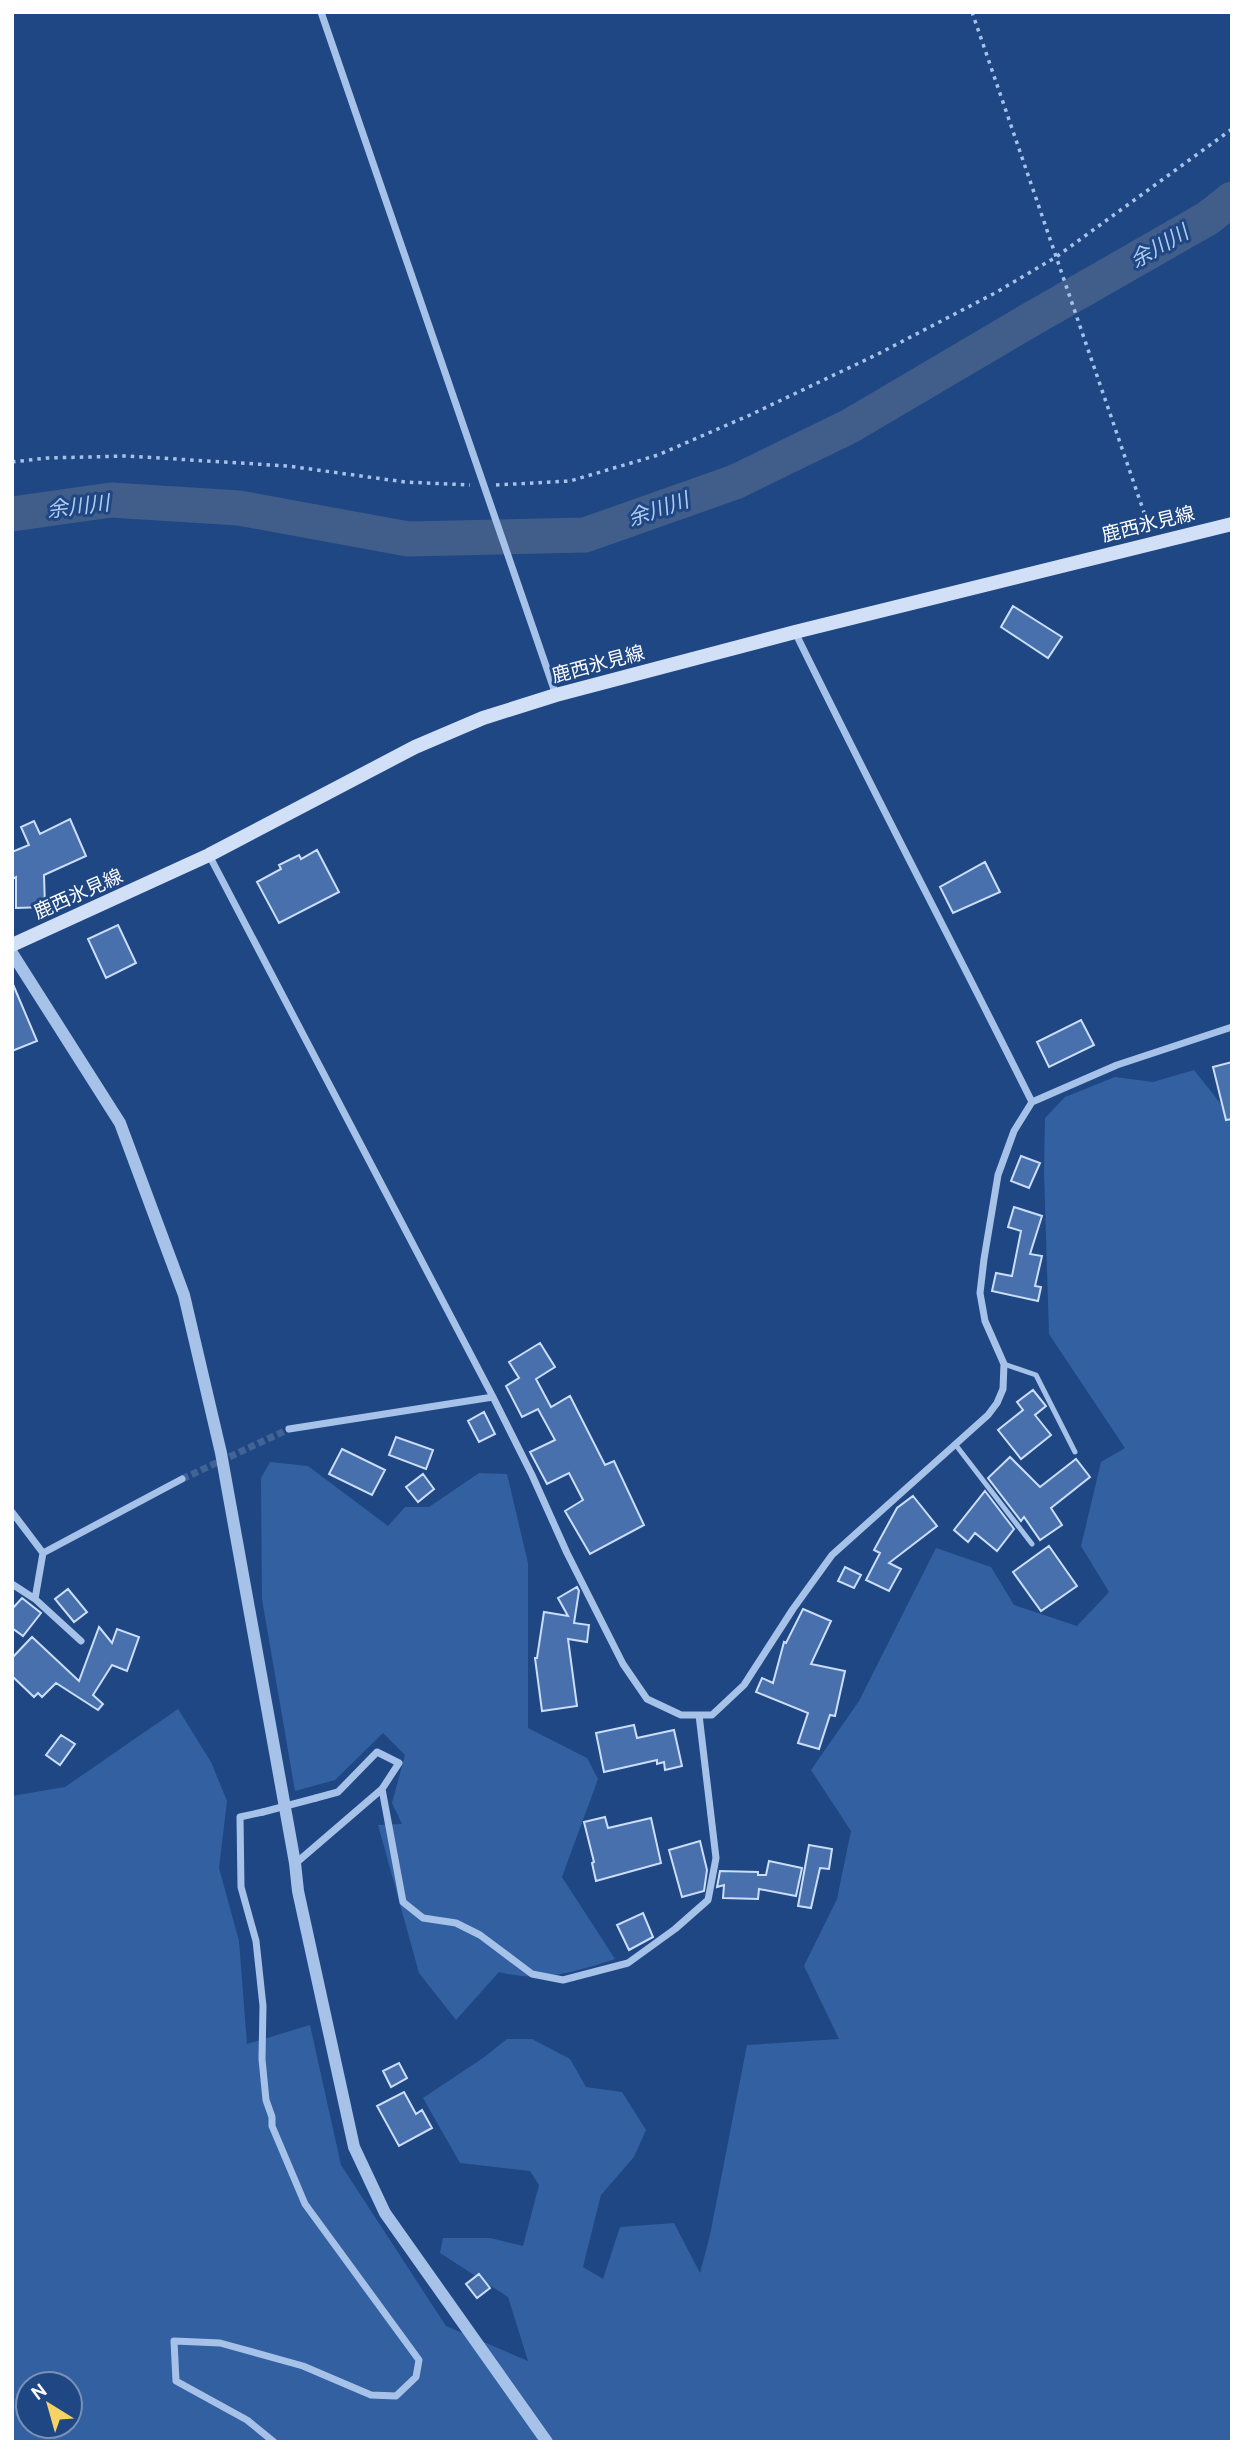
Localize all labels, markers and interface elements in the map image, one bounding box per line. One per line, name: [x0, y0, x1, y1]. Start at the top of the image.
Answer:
water label: 余川川: [1125, 218, 1194, 273]
water label: 余川川: [624, 486, 694, 531]
water label: 余川川: [45, 490, 113, 522]
street label: 鹿西氷見線: [1099, 501, 1197, 547]
street label: 鹿西氷見線: [549, 641, 647, 687]
street label: 鹿西氷見線: [30, 864, 126, 924]
north arrow: [14, 2370, 84, 2440]
text: N: [27, 2379, 51, 2405]

